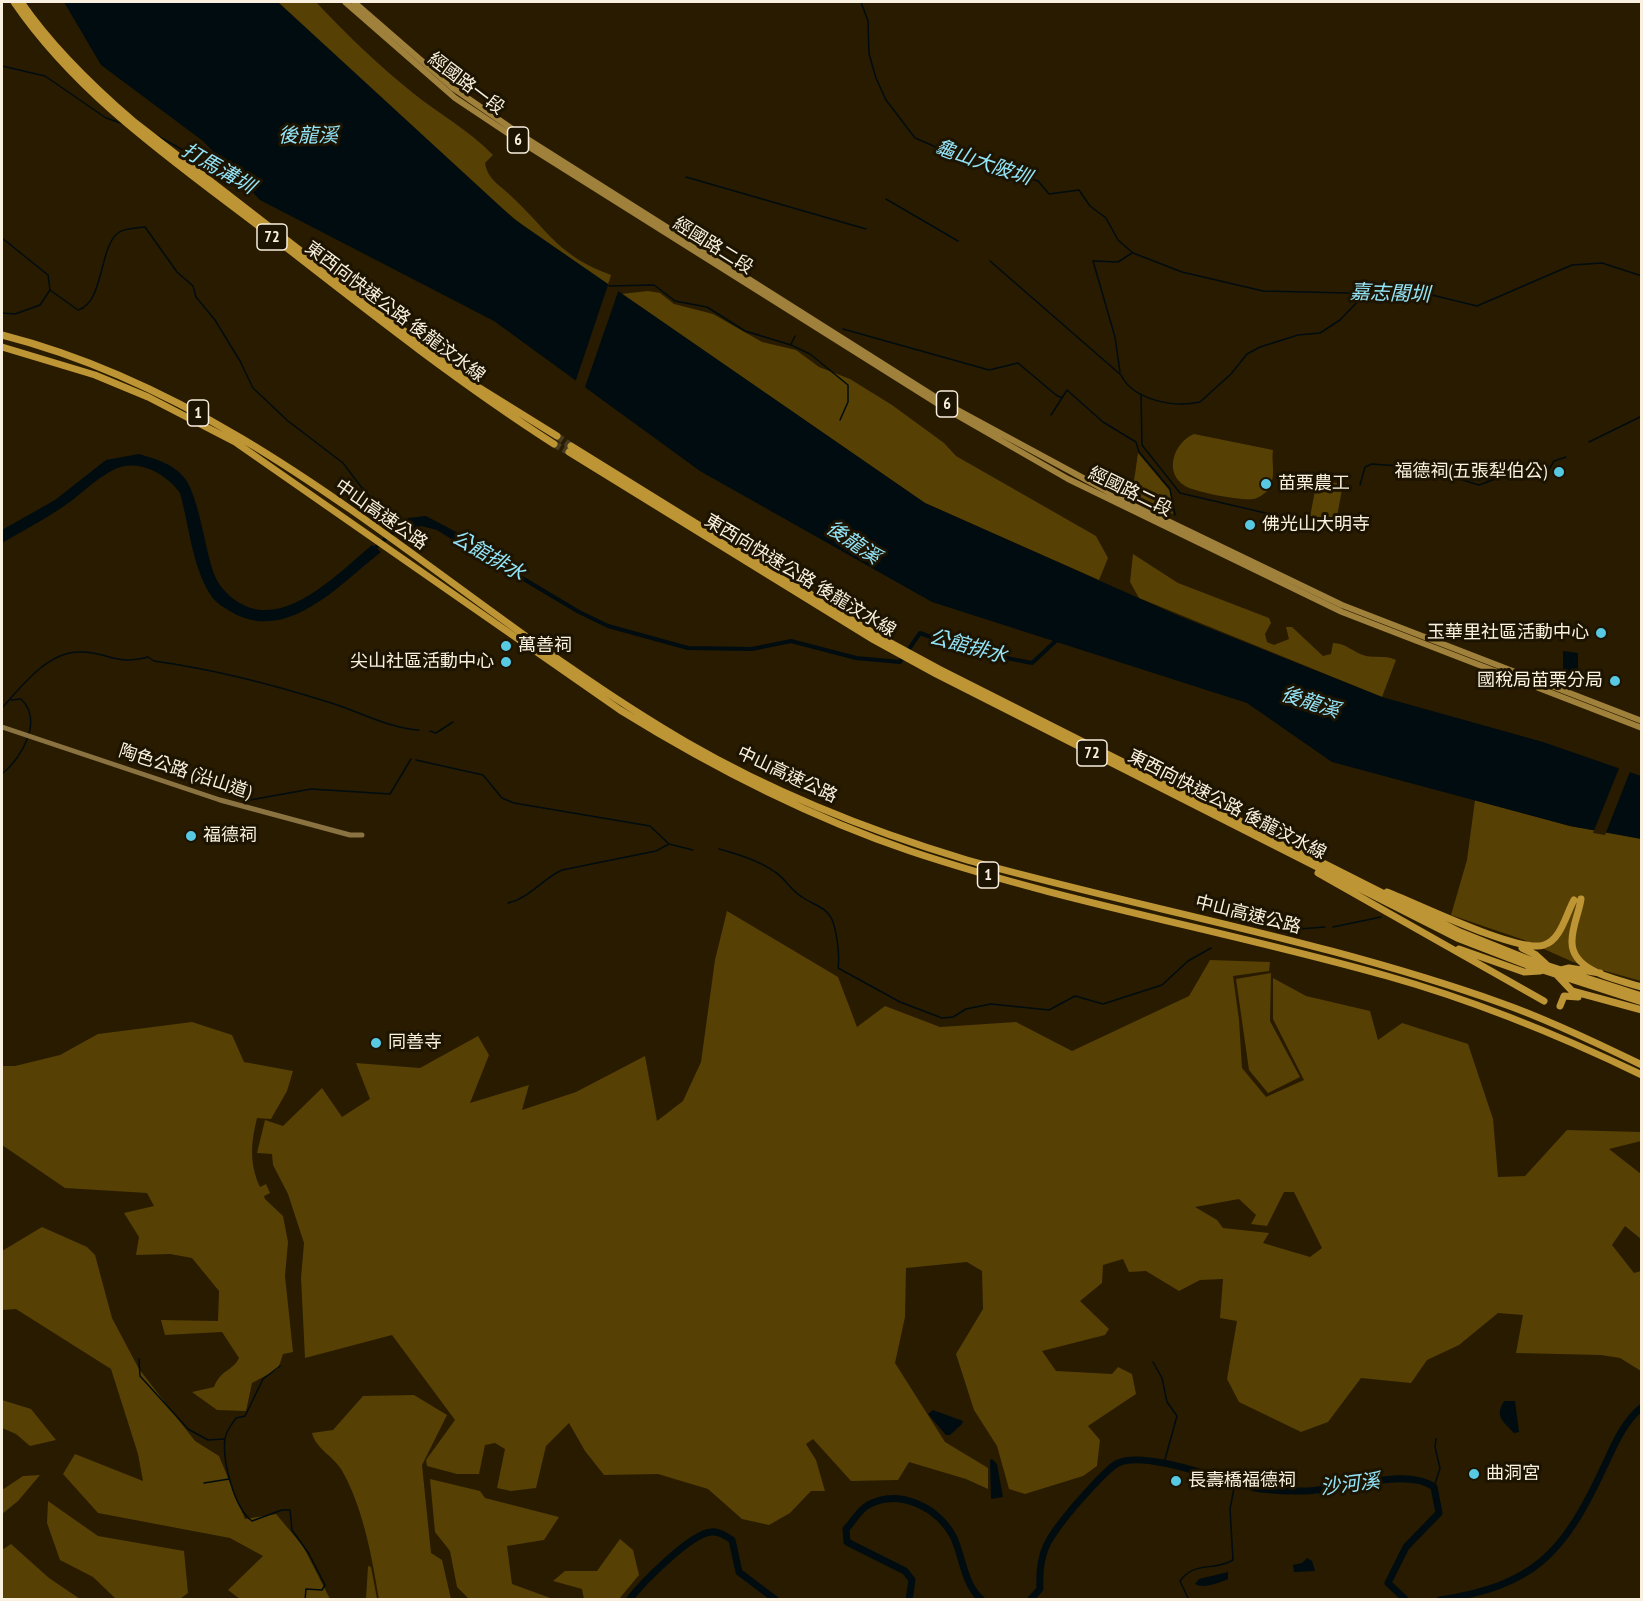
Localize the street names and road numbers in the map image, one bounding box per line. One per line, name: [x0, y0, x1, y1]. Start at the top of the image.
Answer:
street label: 經國路一段: [424, 48, 508, 120]
road number: 6: [508, 127, 528, 153]
street label: 經國路二段: [669, 213, 757, 279]
road number: 72: [257, 224, 287, 250]
street label: 東西向快速公路 後龍汶水線: [301, 237, 489, 387]
road number: 6: [936, 391, 958, 417]
road number: 1: [188, 400, 208, 426]
street label: 經國路二段: [1085, 463, 1175, 521]
street label: 中山高速公路: [331, 475, 431, 555]
street label: 東西向快速公路 後龍汶水線: [700, 510, 900, 642]
street label: 陶色公路 (沿山道): [116, 740, 254, 804]
road number: 72: [1077, 740, 1107, 766]
street label: 中山高速公路: [733, 742, 841, 808]
street label: 東西向快速公路 後龍汶水線: [1124, 745, 1330, 865]
road number: 1: [978, 862, 998, 888]
street label: 中山高速公路: [1193, 891, 1303, 939]

